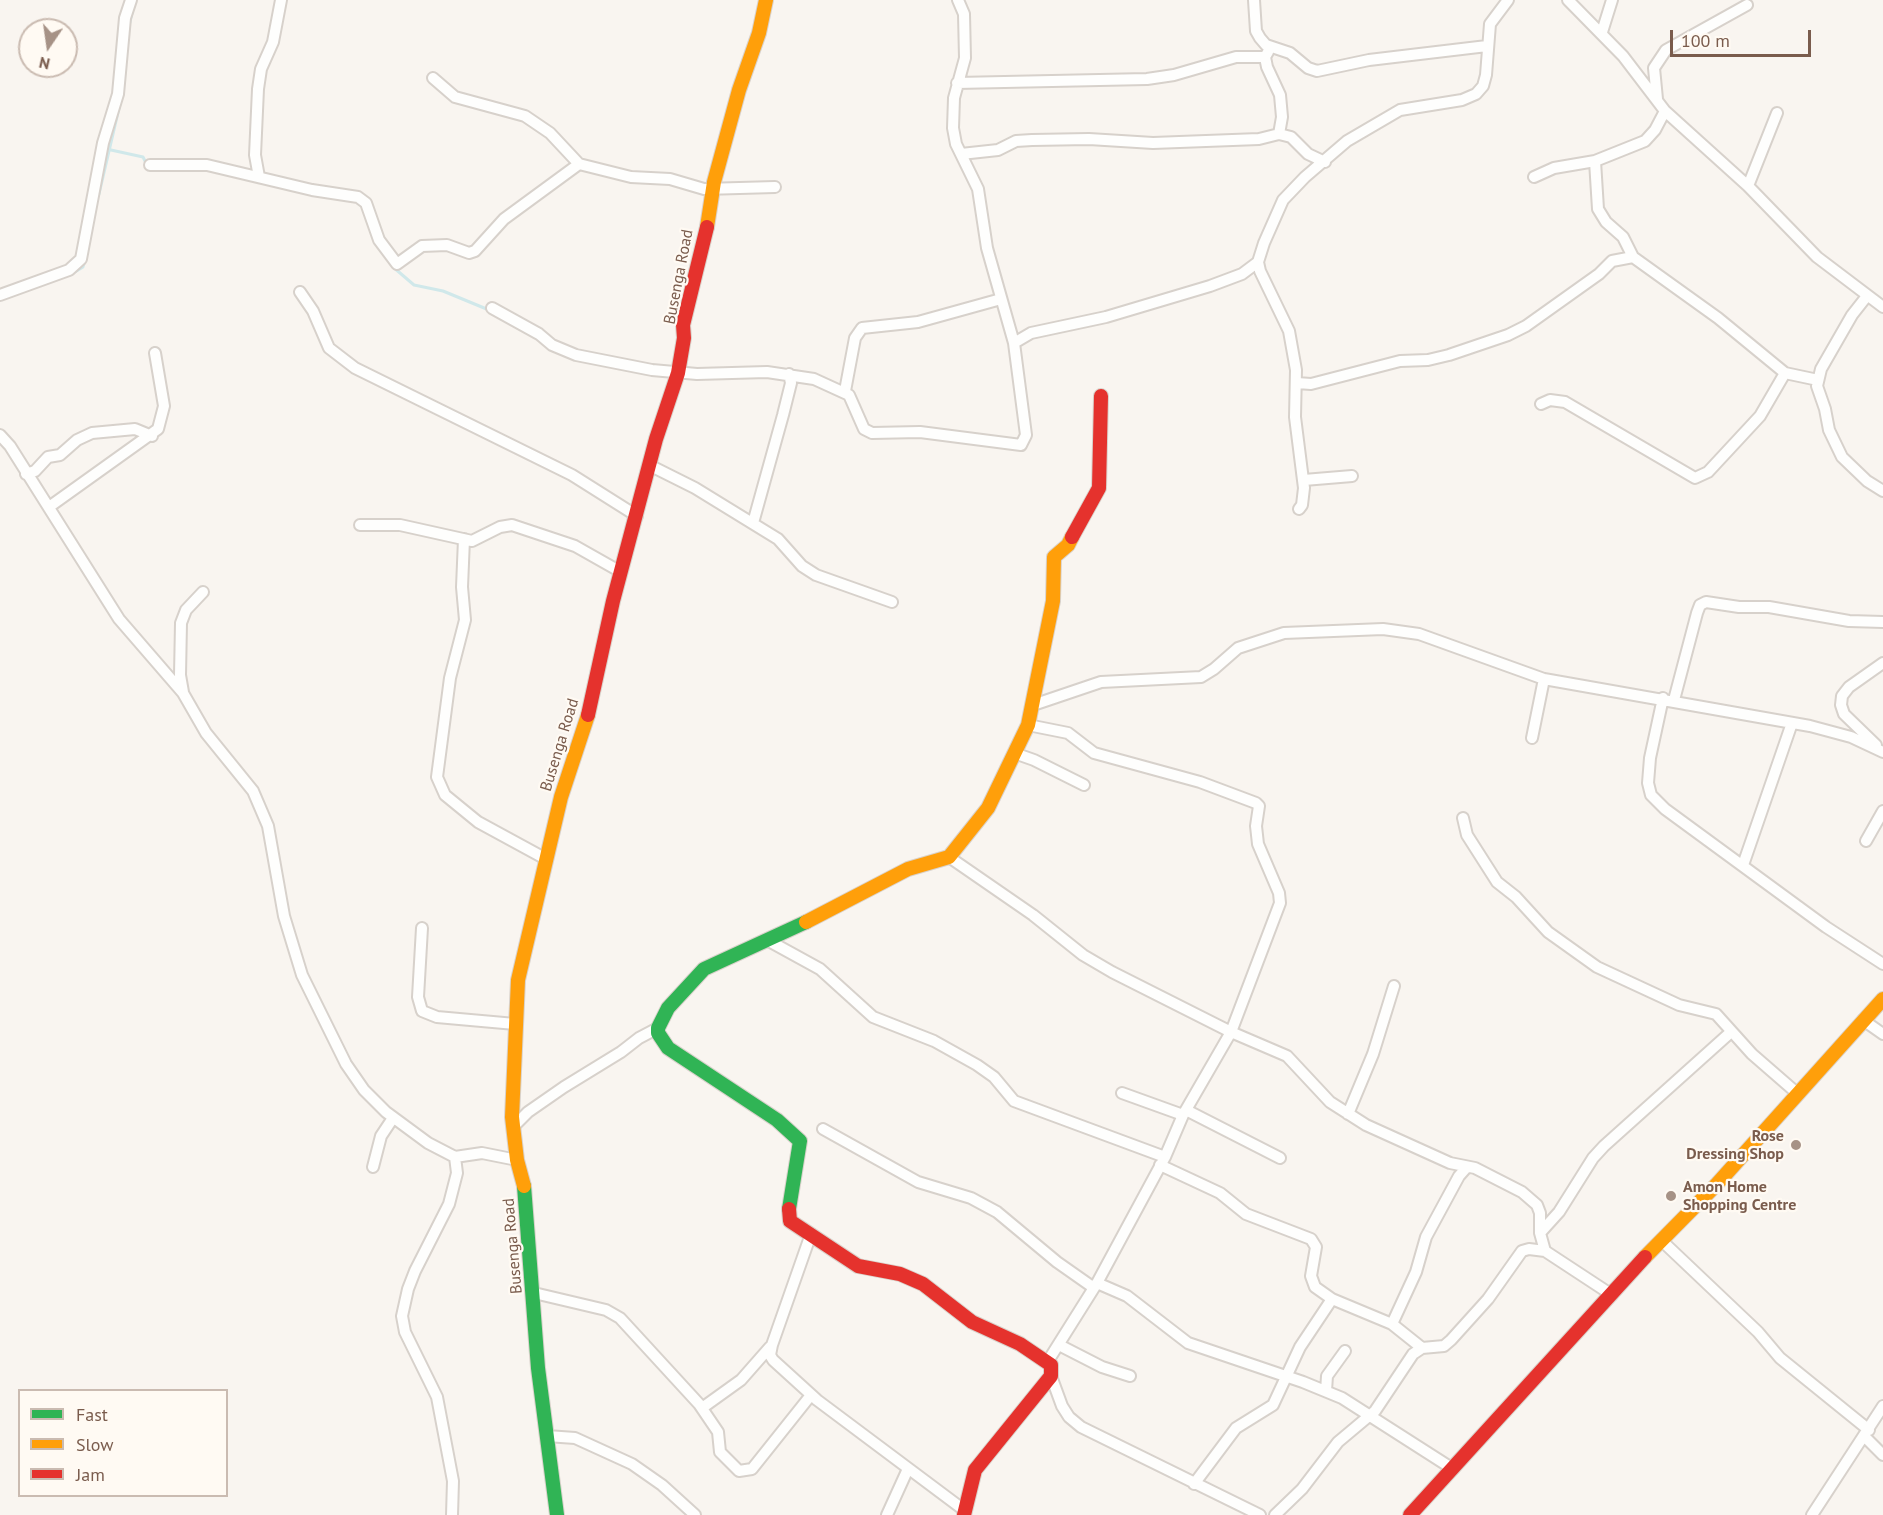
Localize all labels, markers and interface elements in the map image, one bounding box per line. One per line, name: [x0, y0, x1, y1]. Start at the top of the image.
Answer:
north arrow: [18, 18, 78, 78]
scale bar: [1673, 18, 1814, 56]
text: 100 m: [1681, 29, 1730, 52]
text: N: [37, 53, 52, 75]
street label: Busenga Road: [660, 228, 698, 326]
street label: Busenga Road: [537, 696, 583, 794]
place label: Rose Dressing Shop: [1686, 1126, 1784, 1164]
marker: Rose Dressing Shop: [1789, 1138, 1803, 1152]
place label: Amon Home Shopping Centre: [1683, 1177, 1796, 1215]
marker: Amon Home Shopping Centre: [1664, 1189, 1678, 1203]
street label: Busenga Road: [499, 1197, 527, 1295]
legend: [18, 1389, 228, 1497]
text: Fast: [76, 1403, 108, 1426]
text: Slow: [76, 1433, 114, 1456]
text: Jam: [76, 1463, 105, 1486]

